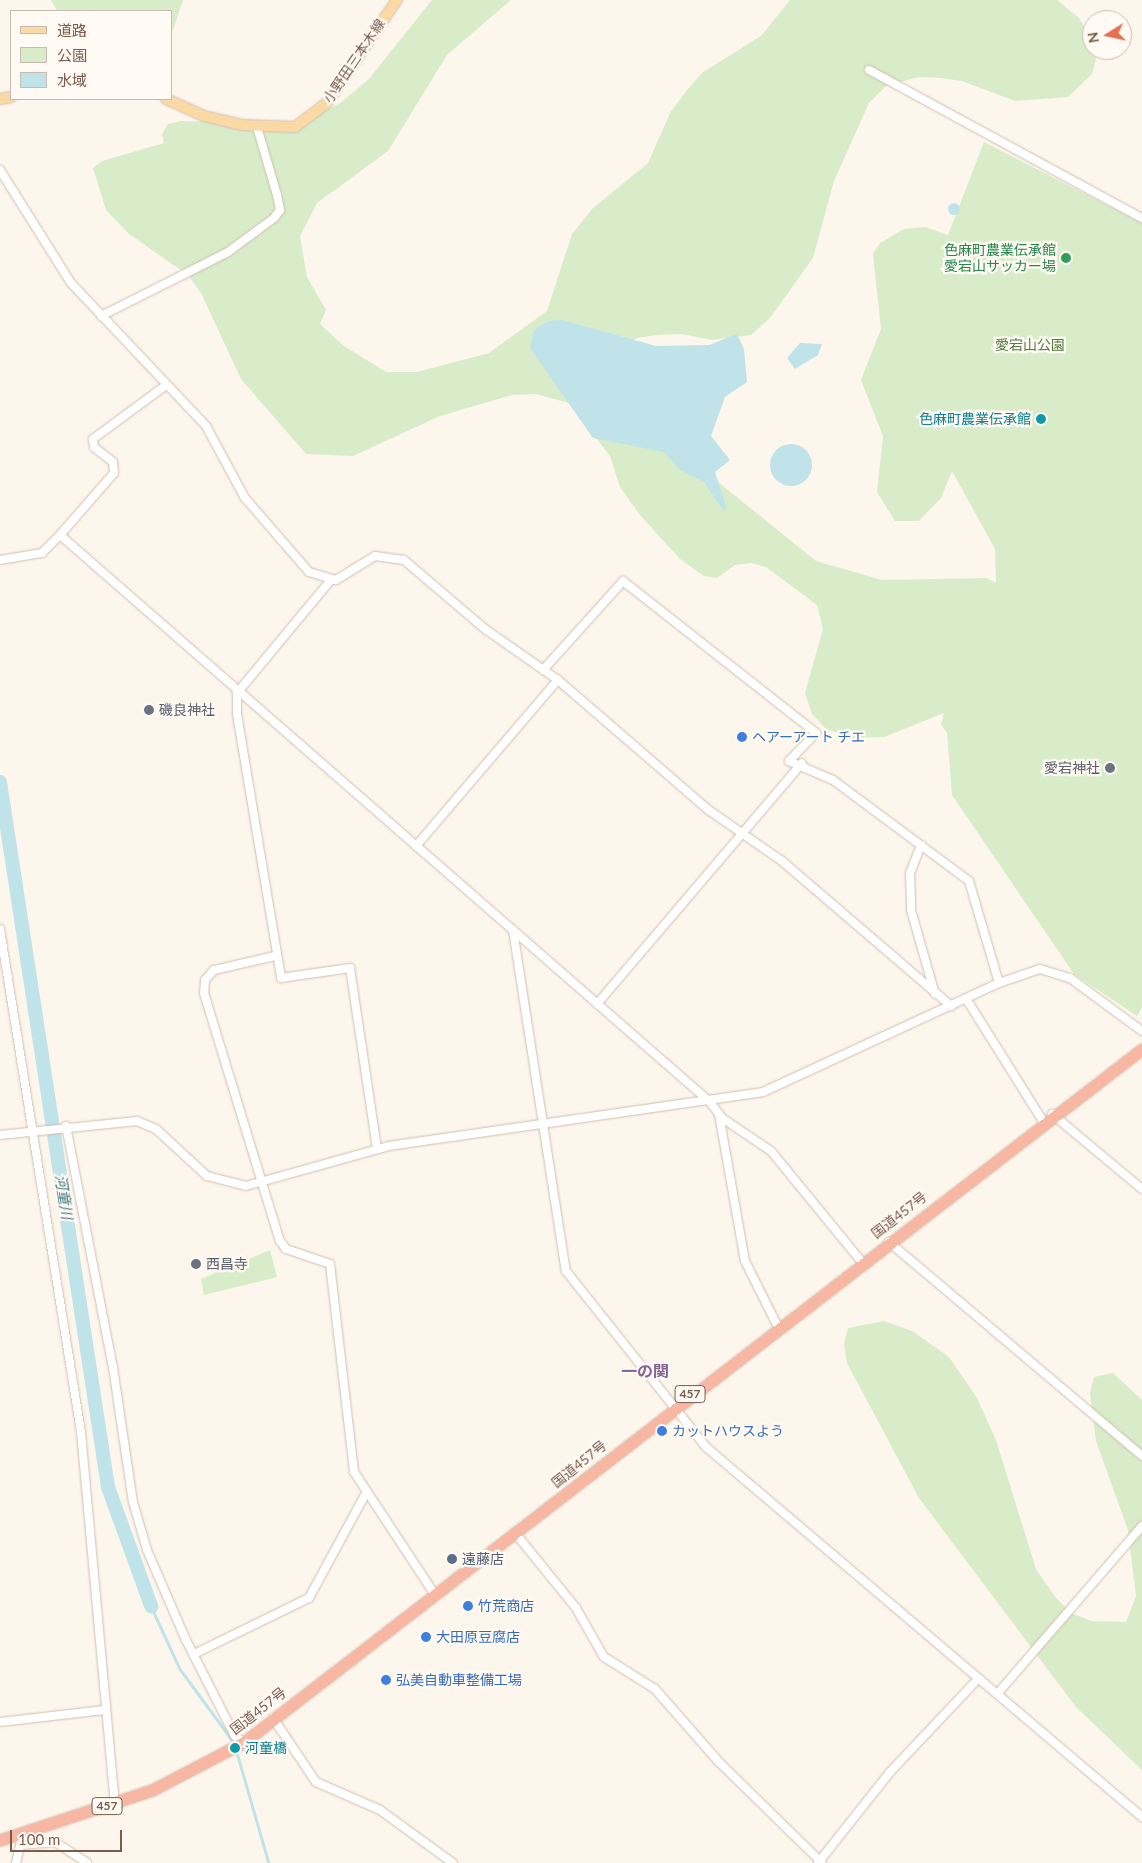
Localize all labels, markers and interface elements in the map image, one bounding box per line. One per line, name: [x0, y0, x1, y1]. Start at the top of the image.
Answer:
legend: [10, 10, 172, 100]
north arrow: [1082, 10, 1132, 60]
street label: 小野田三本木線: [320, 16, 388, 106]
text: 道路: [57, 21, 87, 39]
text: N: [1083, 31, 1102, 44]
text: 公園: [57, 46, 87, 64]
text: 水域: [57, 71, 87, 89]
place label: 色麻町農業伝承館 愛宕山サッカー場: [944, 242, 1056, 274]
marker: 色麻町農業伝承館 愛宕山サッカー場: [1060, 252, 1072, 264]
park label: 愛宕山公園: [995, 337, 1065, 353]
place label: 色麻町農業伝承館: [919, 411, 1031, 427]
marker: 色麻町農業伝承館: [1035, 413, 1047, 425]
place label: 磯良神社: [159, 702, 215, 718]
marker: 磯良神社: [143, 704, 155, 716]
place label: ヘアーアート チエ: [752, 729, 866, 745]
marker: ヘアーアート チエ: [736, 731, 748, 743]
place label: 愛宕神社: [1044, 760, 1100, 776]
marker: 愛宕神社: [1104, 762, 1116, 774]
water label: 河童川: [52, 1173, 76, 1221]
street label: 国道457号: [868, 1188, 930, 1242]
place label: 西昌寺: [206, 1256, 248, 1272]
marker: 西昌寺: [190, 1258, 202, 1270]
district label: 一の関: [621, 1361, 669, 1381]
road number: 457: [674, 1385, 706, 1404]
place label: カットハウスよう: [672, 1423, 784, 1439]
marker: カットハウスよう: [656, 1425, 668, 1437]
street label: 国道457号: [548, 1437, 610, 1491]
place label: 遠藤店: [462, 1551, 504, 1567]
marker: 遠藤店: [446, 1553, 458, 1565]
place label: 竹荒商店: [478, 1598, 534, 1614]
marker: 竹荒商店: [462, 1600, 474, 1612]
place label: 大田原豆腐店: [436, 1629, 520, 1645]
marker: 大田原豆腐店: [420, 1631, 432, 1643]
place label: 弘美自動車整備工場: [396, 1672, 522, 1688]
marker: 弘美自動車整備工場: [380, 1674, 392, 1686]
street label: 国道457号: [227, 1684, 289, 1738]
place label: 河童橋: [245, 1740, 287, 1756]
marker: 河童橋: [229, 1742, 241, 1754]
road number: 457: [91, 1796, 123, 1815]
scale bar: [12, 1820, 125, 1852]
text: 100 m: [18, 1830, 60, 1848]

